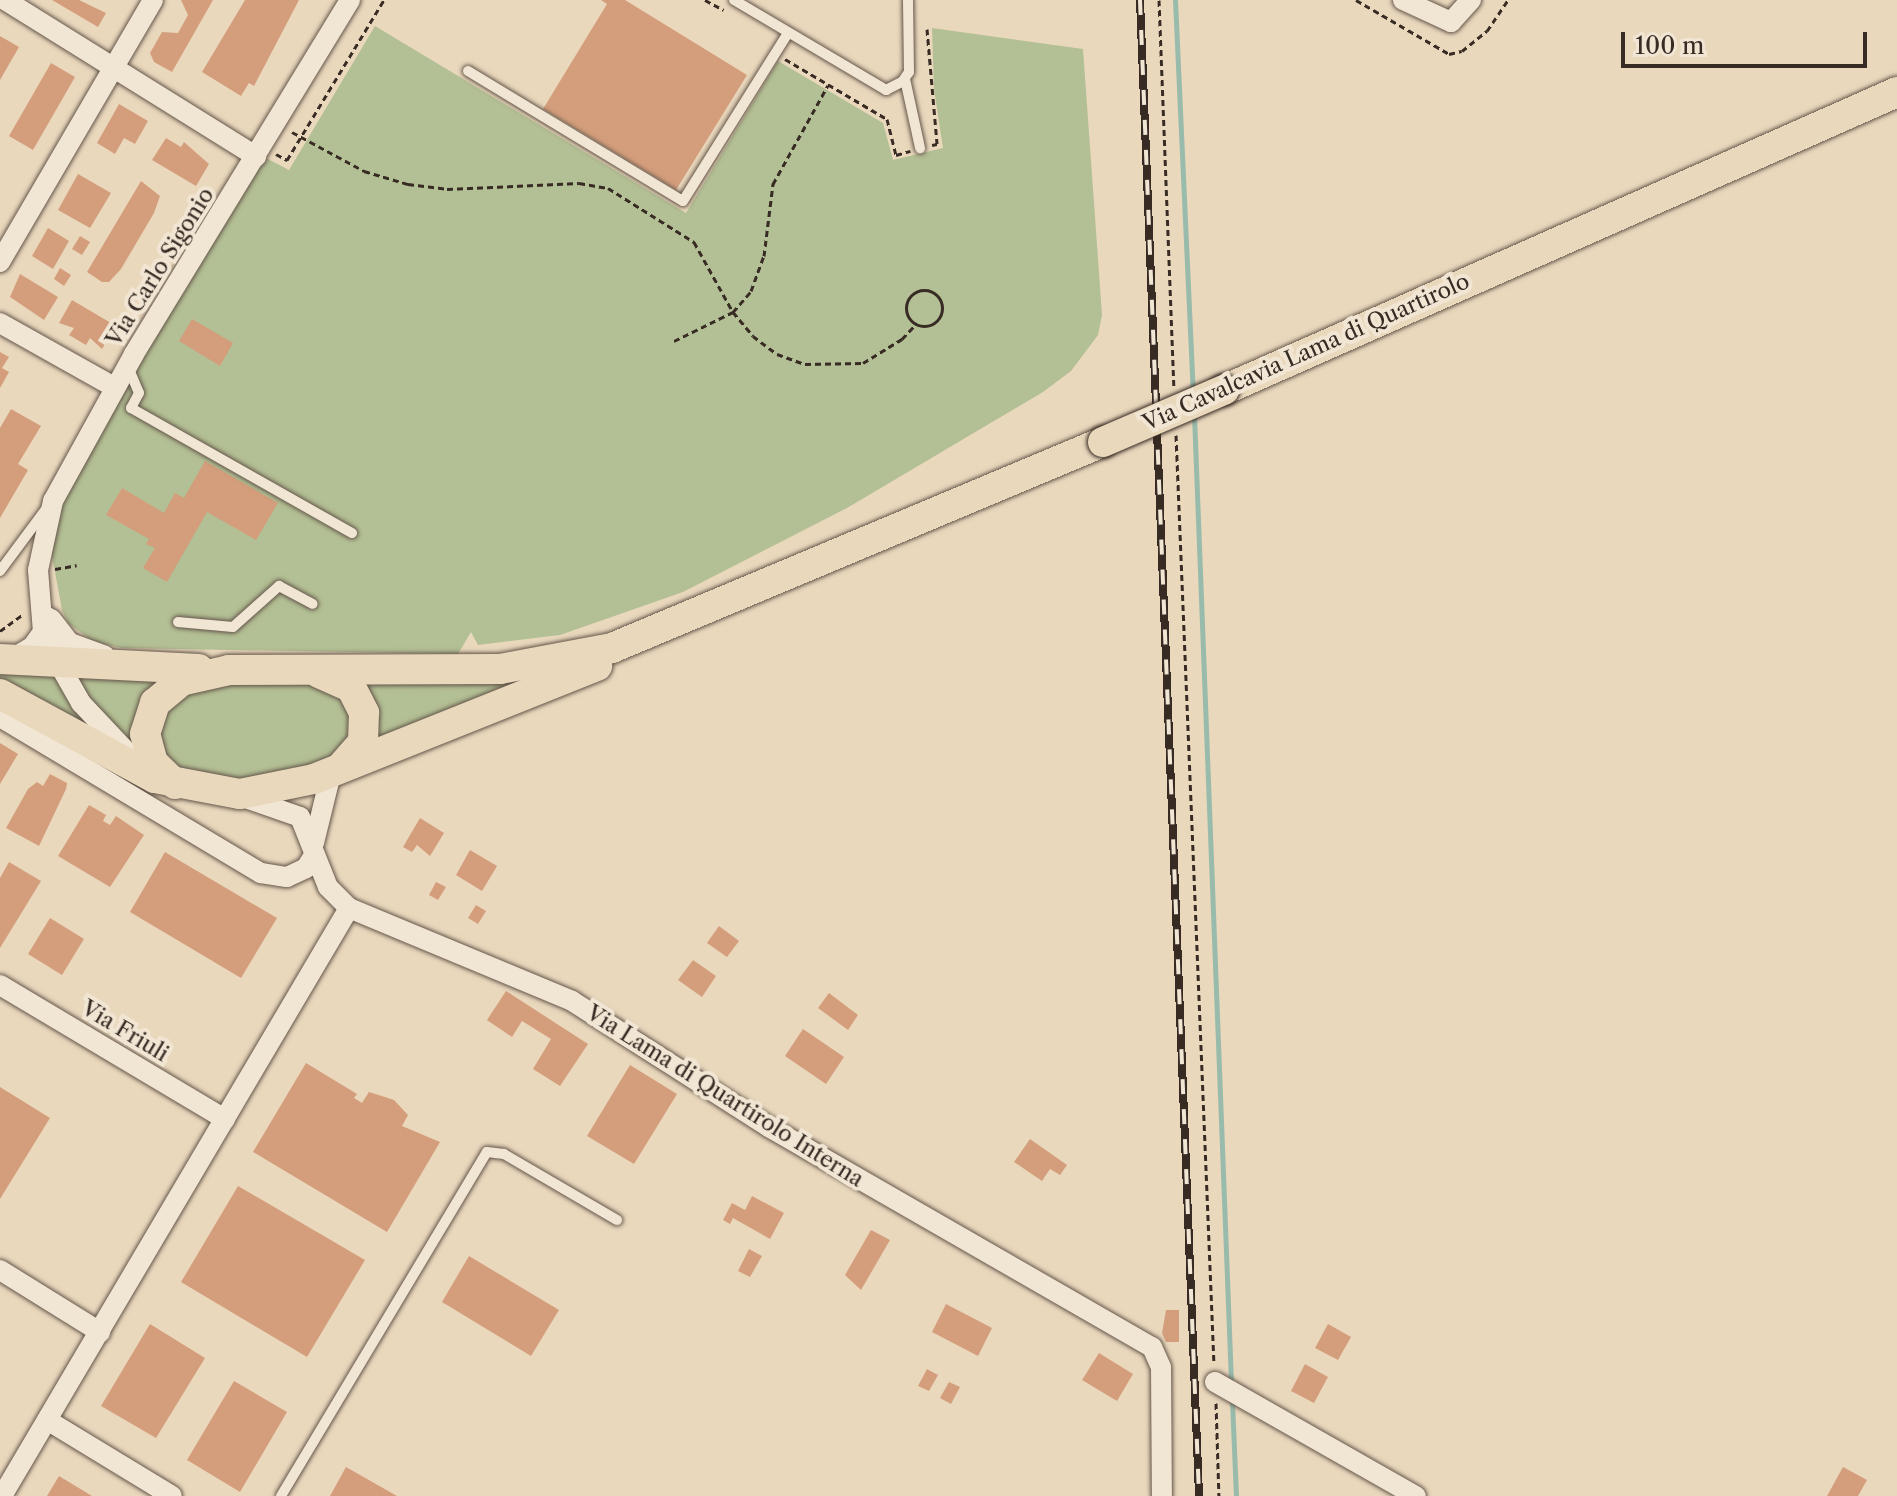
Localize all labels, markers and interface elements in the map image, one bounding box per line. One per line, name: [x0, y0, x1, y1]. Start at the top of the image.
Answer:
scale bar: [1625, 16, 1871, 66]
text: 100 m: [1635, 31, 1704, 60]
street label: Via Carlo Sigonio: [100, 183, 220, 351]
street label: Via Cavalcavia Lama di Quartirolo: [1138, 268, 1474, 436]
street label: Via Friuli: [77, 995, 173, 1067]
street label: Via Lama di Quartirolo Interna: [581, 999, 869, 1193]

